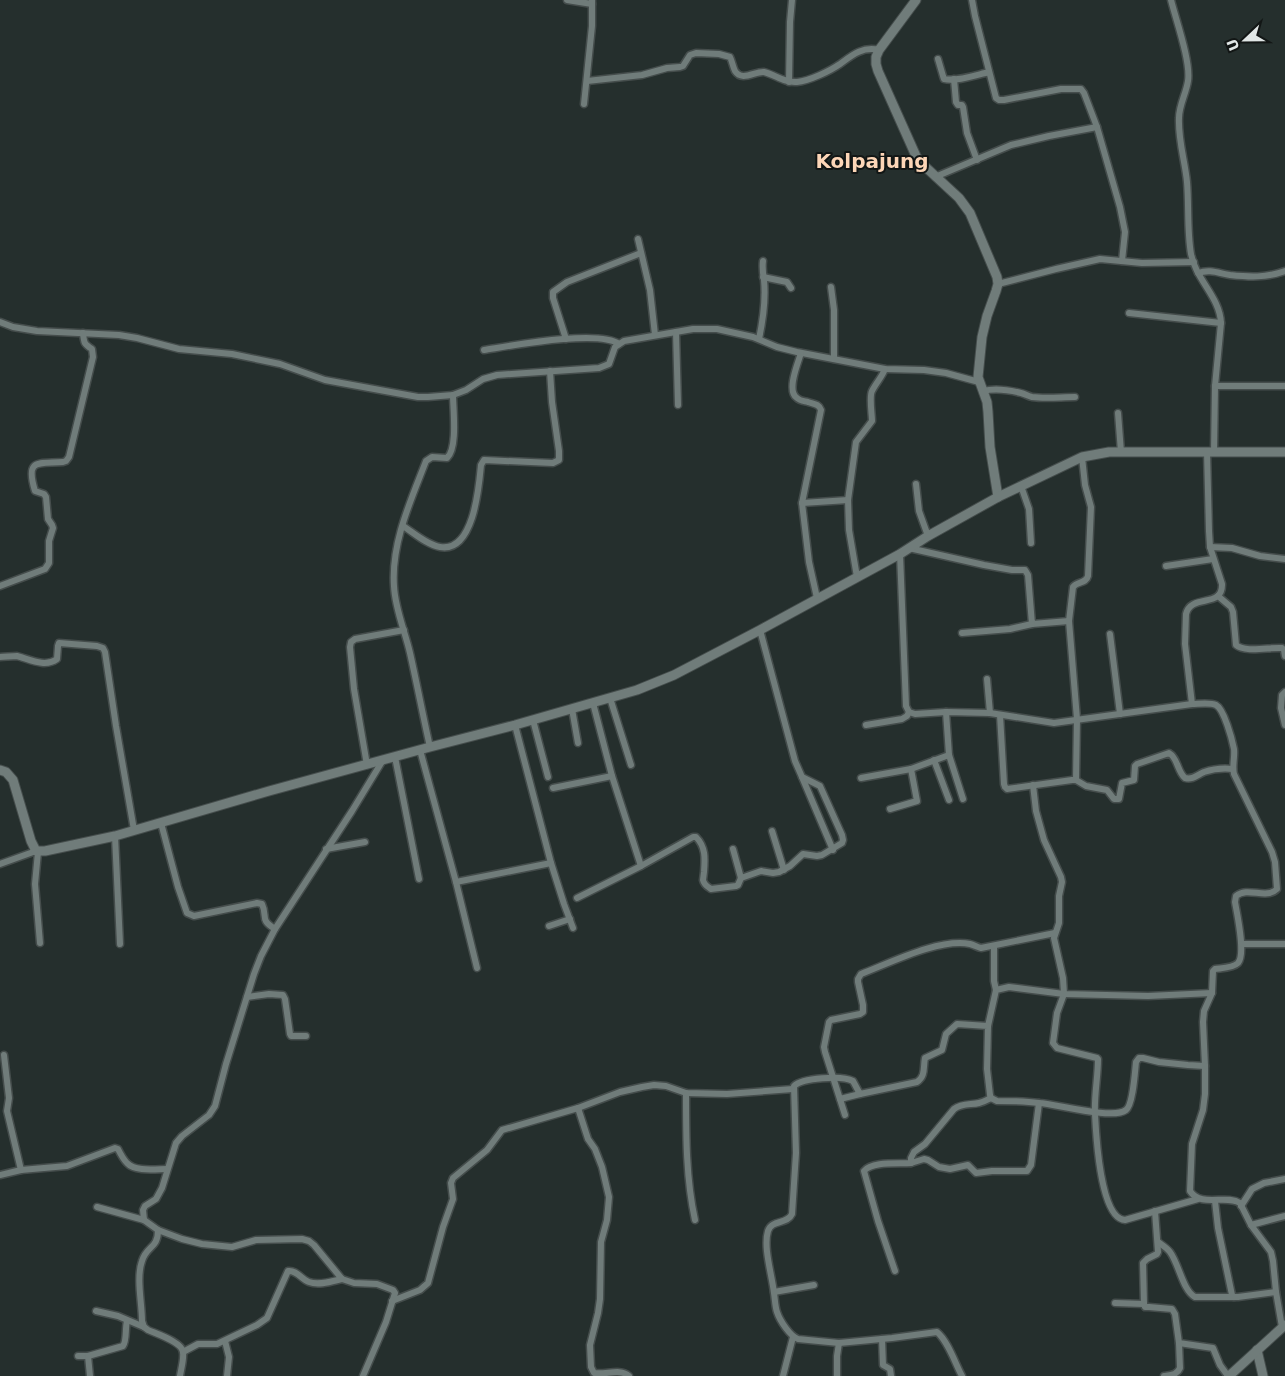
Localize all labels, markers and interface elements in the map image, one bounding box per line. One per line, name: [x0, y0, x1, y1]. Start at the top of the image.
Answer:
north arrow: [1220, 15, 1270, 65]
text: U: [1223, 37, 1242, 53]
district label: Kolpajung: [815, 149, 929, 173]

